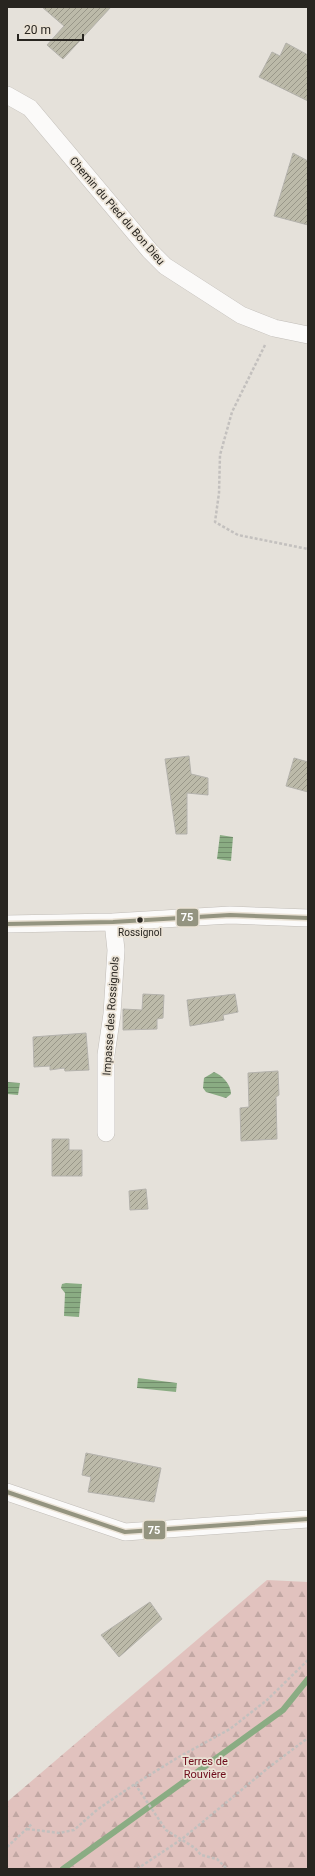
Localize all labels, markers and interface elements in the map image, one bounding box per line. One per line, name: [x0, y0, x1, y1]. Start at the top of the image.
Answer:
scale bar: [18, 16, 83, 42]
text: 20 m: [24, 23, 51, 37]
street label: Chemin du Pied du Bon Dieu: [67, 155, 167, 267]
line badge: 75: [176, 908, 199, 927]
text: 75: [181, 911, 193, 924]
marker: Rossignol: [135, 915, 145, 925]
place label: Rossignol: [118, 927, 162, 938]
street label: Impasse des Rossignols: [100, 956, 122, 1076]
line badge: 75: [143, 1520, 166, 1540]
text: 75: [148, 1524, 160, 1537]
park label: Terres de Rouvière: [182, 1755, 228, 1781]

